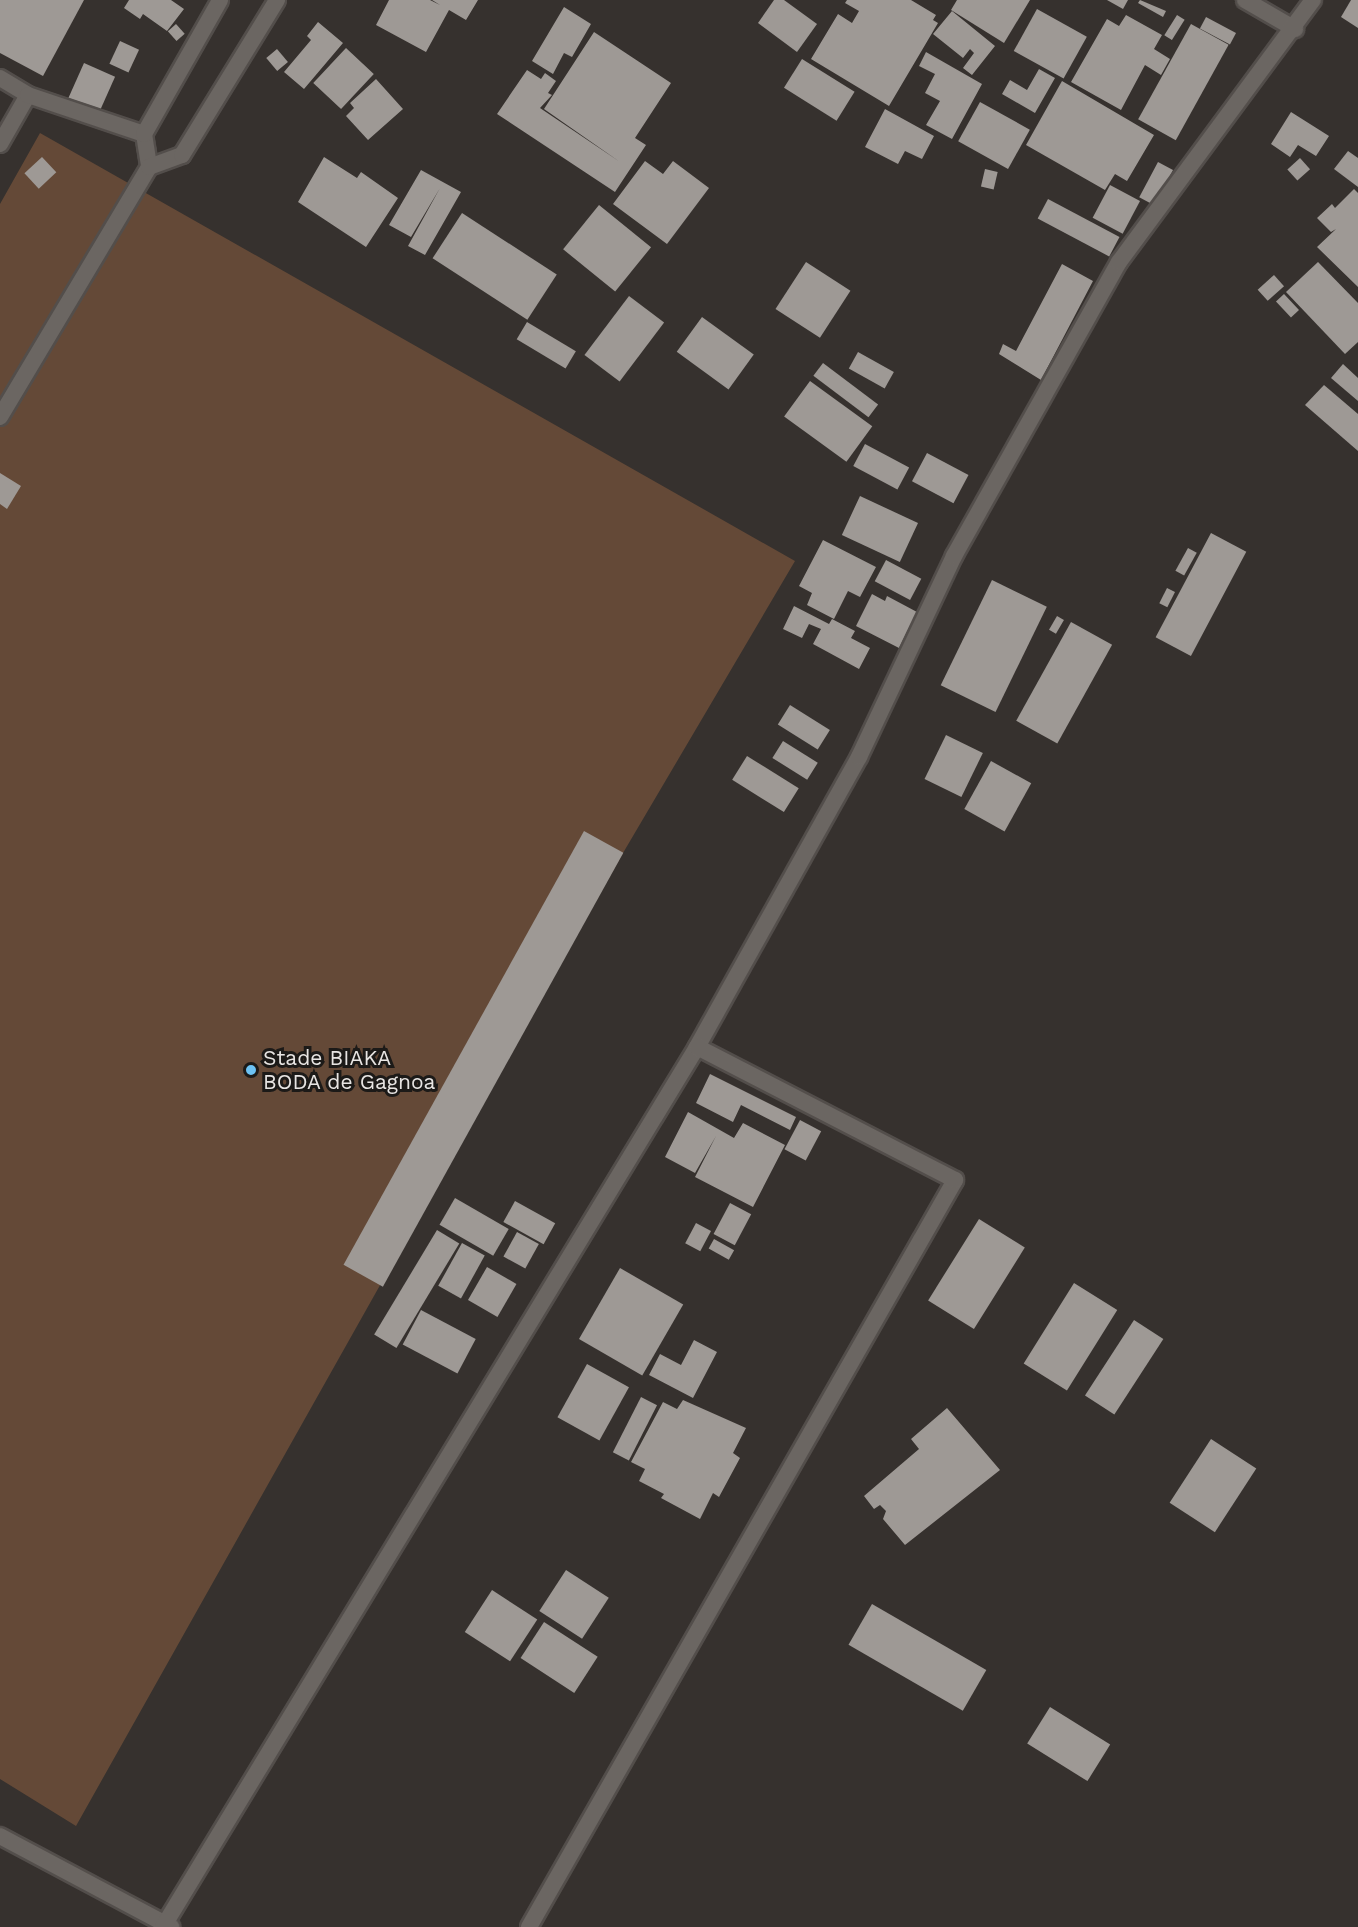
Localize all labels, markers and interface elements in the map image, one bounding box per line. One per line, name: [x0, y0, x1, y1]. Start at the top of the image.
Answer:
place label: Stade BIAKA BODA de Gagnoa: [263, 1045, 436, 1095]
marker: Stade BIAKA BODA de Gagnoa: [244, 1063, 258, 1077]

